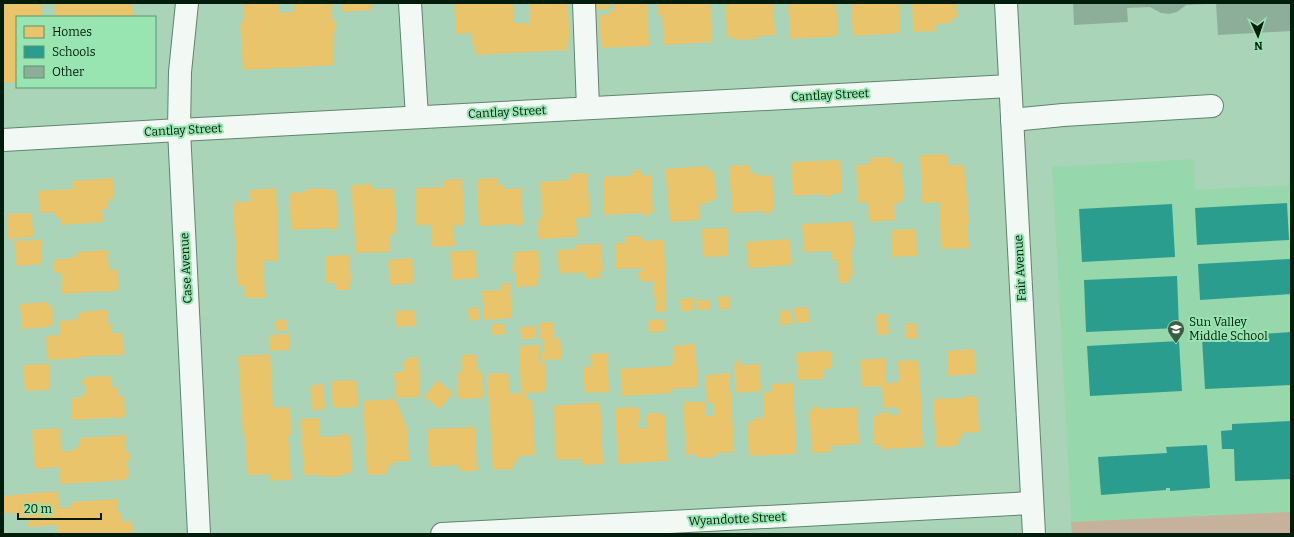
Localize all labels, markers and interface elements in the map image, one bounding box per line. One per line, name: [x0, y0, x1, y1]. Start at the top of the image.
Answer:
legend: [16, 16, 156, 88]
north arrow: [1238, 16, 1278, 56]
text: Homes: [52, 25, 92, 39]
text: N: [1253, 39, 1263, 52]
text: Schools: [52, 45, 96, 59]
text: Other: [52, 65, 85, 79]
street label: Cantlay Street: [791, 86, 870, 104]
street label: Cantlay Street: [468, 103, 547, 121]
street label: Cantlay Street: [144, 121, 223, 139]
street label: Case Avenue: [177, 232, 195, 304]
street label: Fair Avenue: [1011, 234, 1029, 302]
place label: Sun Valley Middle School: [1189, 315, 1268, 343]
school or university icon: Sun Valley Middle School: [1166, 319, 1186, 344]
scale bar: [18, 495, 101, 521]
text: 20 m: [24, 502, 53, 516]
street label: Wyandotte Street: [688, 509, 787, 529]

